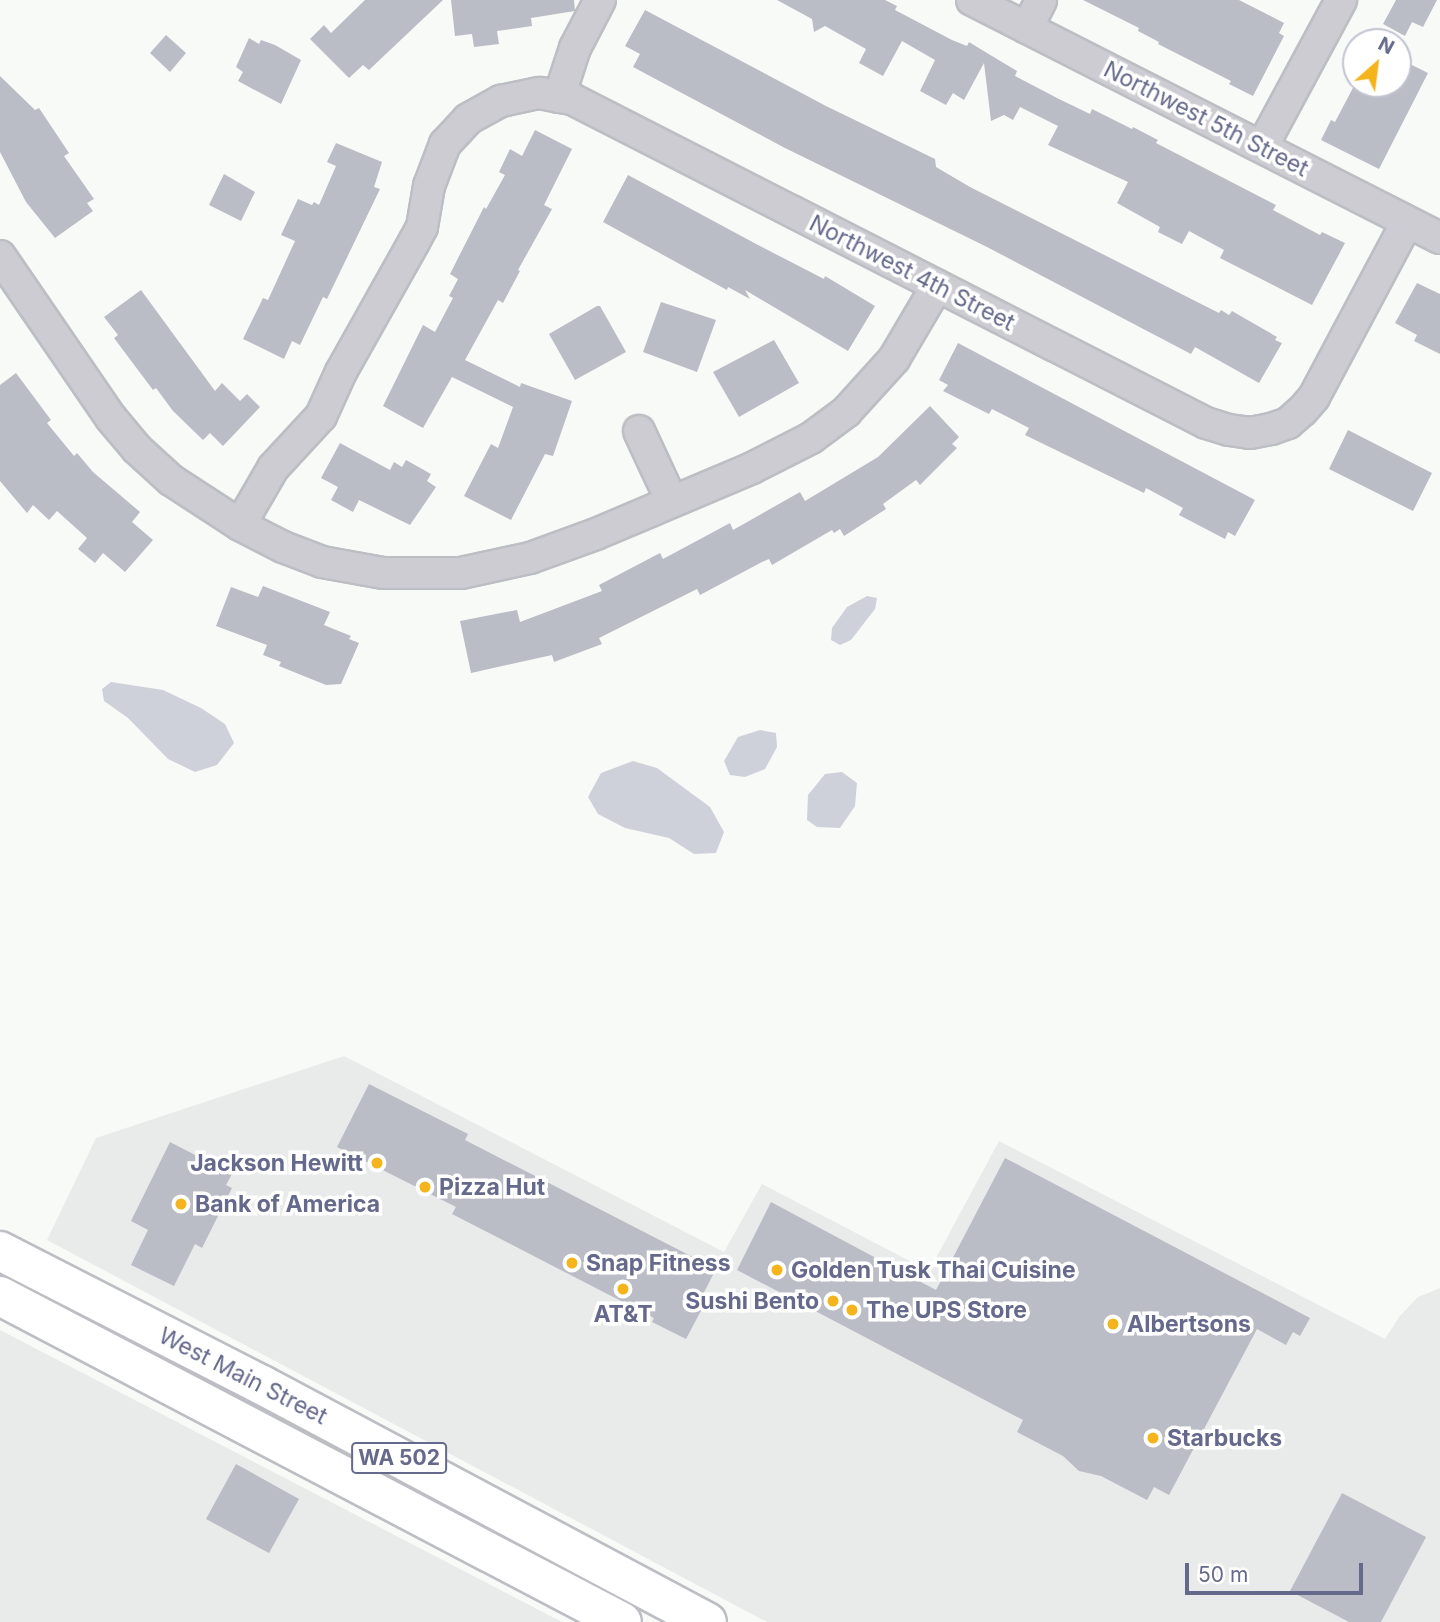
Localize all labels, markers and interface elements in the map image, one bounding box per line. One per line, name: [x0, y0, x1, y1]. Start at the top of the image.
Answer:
north arrow: [1342, 28, 1412, 98]
text: N: [1374, 32, 1398, 59]
street label: Northwest 5th Street: [1099, 55, 1313, 183]
street label: Northwest 4th Street: [805, 209, 1019, 337]
place label: Jackson Hewitt: [190, 1149, 363, 1177]
marker: Jackson Hewitt: [369, 1155, 385, 1171]
place label: Pizza Hut: [439, 1173, 545, 1201]
marker: Pizza Hut: [417, 1179, 433, 1195]
place label: Bank of America: [195, 1190, 380, 1218]
marker: Bank of America: [173, 1196, 189, 1212]
place label: Snap Fitness: [586, 1249, 731, 1277]
marker: Snap Fitness: [564, 1255, 580, 1271]
place label: Golden Tusk Thai Cuisine: [791, 1256, 1076, 1284]
marker: Golden Tusk Thai Cuisine: [769, 1262, 785, 1278]
marker: AT&T: [615, 1281, 631, 1297]
place label: Sushi Bento: [685, 1287, 819, 1315]
marker: Sushi Bento: [825, 1293, 841, 1309]
place label: The UPS Store: [866, 1296, 1027, 1324]
place label: AT&T: [593, 1300, 653, 1328]
marker: The UPS Store: [844, 1302, 860, 1318]
place label: Albertsons: [1127, 1310, 1251, 1338]
marker: Albertsons: [1105, 1316, 1121, 1332]
street label: West Main Street: [154, 1322, 332, 1430]
place label: Starbucks: [1167, 1424, 1282, 1452]
marker: Starbucks: [1145, 1430, 1161, 1446]
road number: WA 502: [350, 1440, 448, 1476]
scale bar: [1188, 1548, 1366, 1592]
text: 50 m: [1198, 1562, 1248, 1587]

